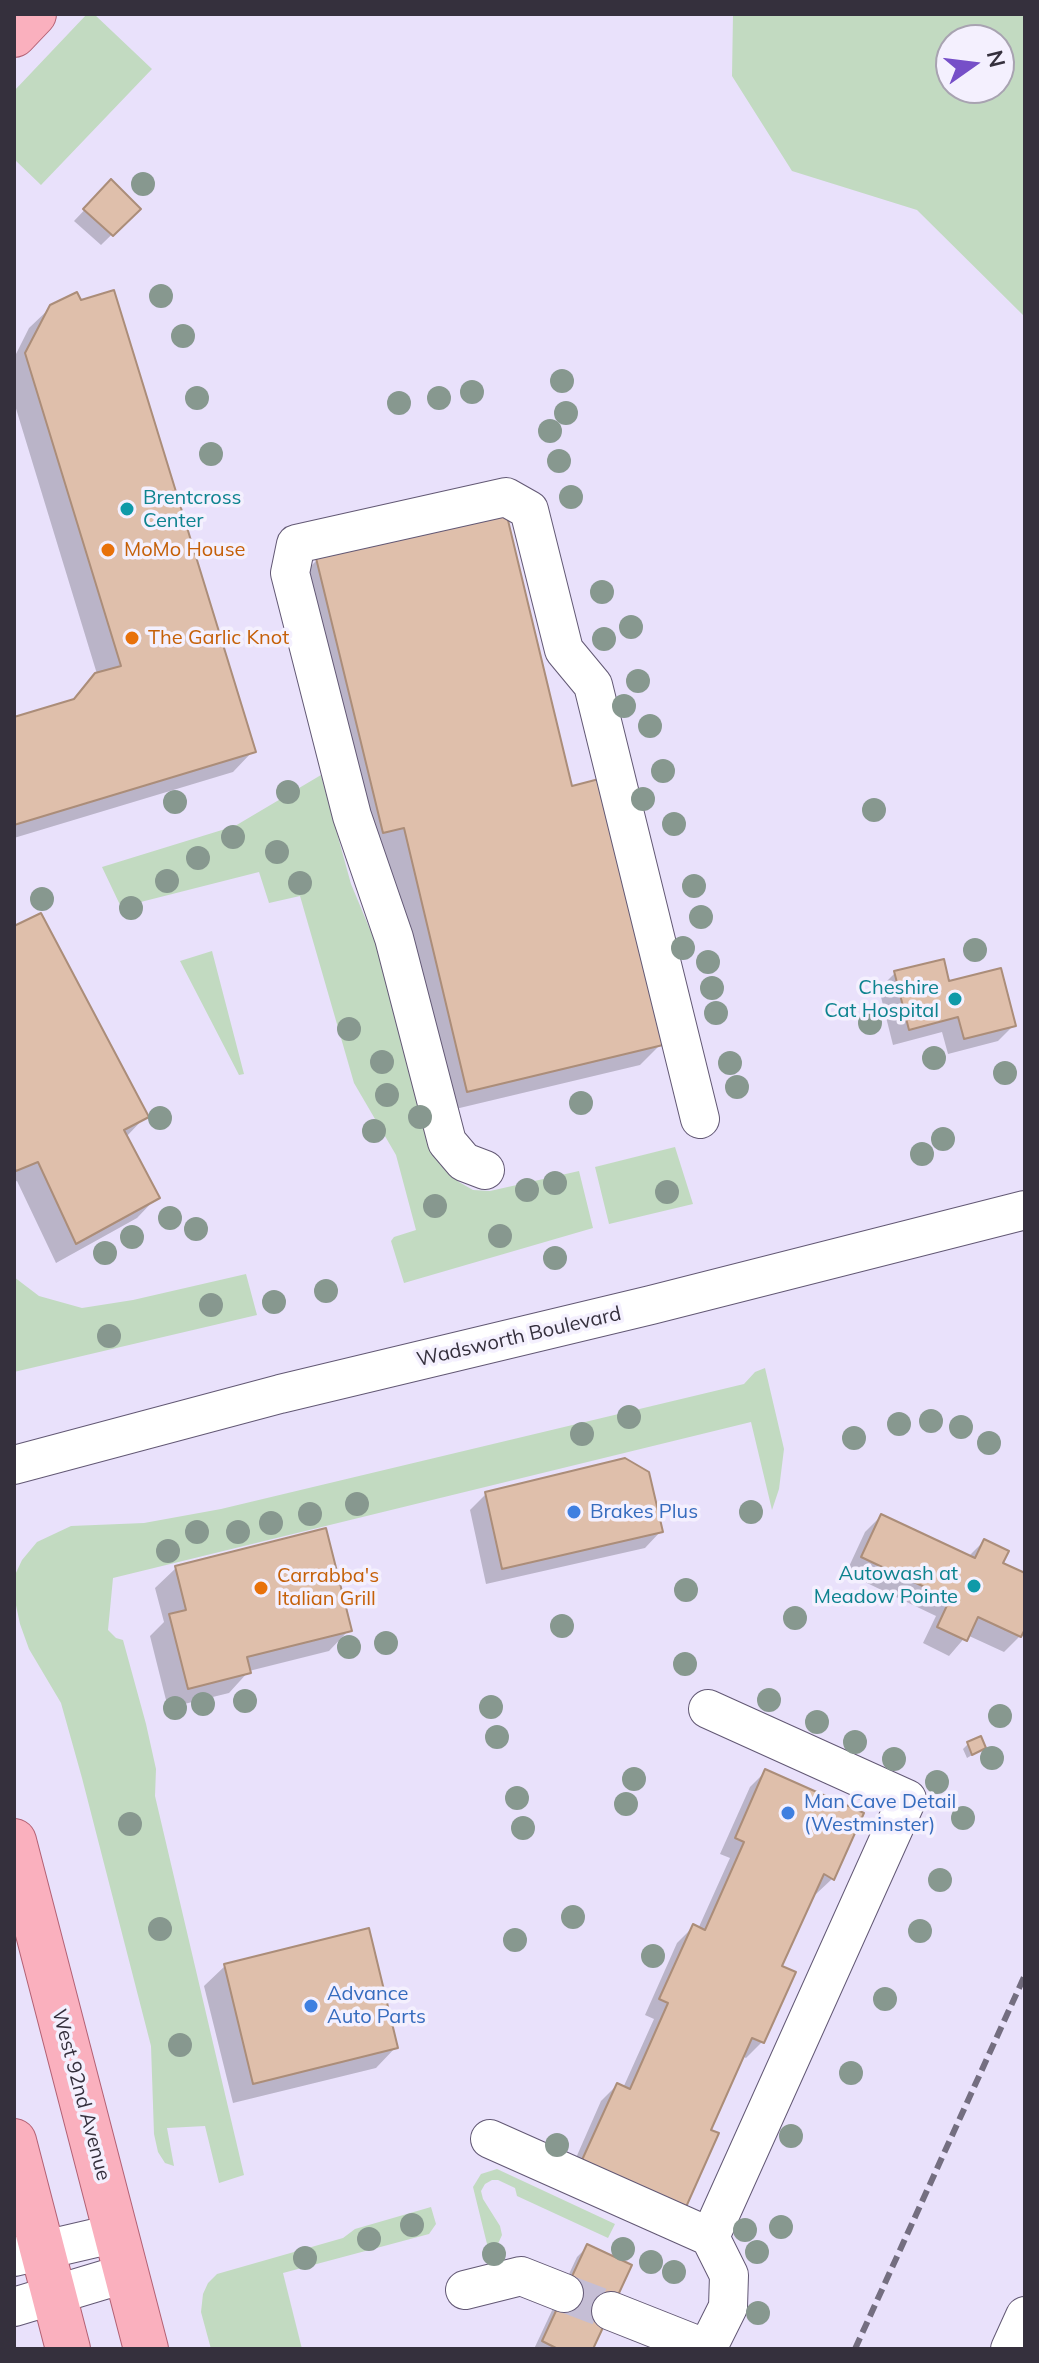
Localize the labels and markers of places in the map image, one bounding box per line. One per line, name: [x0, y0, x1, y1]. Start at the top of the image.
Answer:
place label: Brentcross Center: [143, 486, 242, 533]
marker: Brentcross Center: [118, 500, 136, 518]
place label: MoMo House: [124, 538, 245, 562]
marker: MoMo House: [99, 541, 117, 559]
place label: The Garlic Knot: [148, 626, 289, 650]
marker: The Garlic Knot: [123, 629, 141, 647]
place label: Cheshire Cat Hospital: [824, 976, 939, 1023]
marker: Cheshire Cat Hospital: [946, 990, 964, 1008]
place label: Brakes Plus: [590, 1500, 698, 1524]
marker: Brakes Plus: [565, 1503, 583, 1521]
place label: Autowash at Meadow Pointe: [814, 1562, 958, 1609]
place label: Carrabba's Italian Grill: [277, 1564, 379, 1611]
marker: Autowash at Meadow Pointe: [965, 1577, 983, 1595]
marker: Carrabba's Italian Grill: [252, 1579, 270, 1597]
place label: Man Cave Detail (Westminster): [804, 1790, 956, 1837]
marker: Man Cave Detail (Westminster): [779, 1804, 797, 1822]
place label: Advance Auto Parts: [327, 1982, 426, 2029]
marker: Advance Auto Parts: [302, 1997, 320, 2015]

